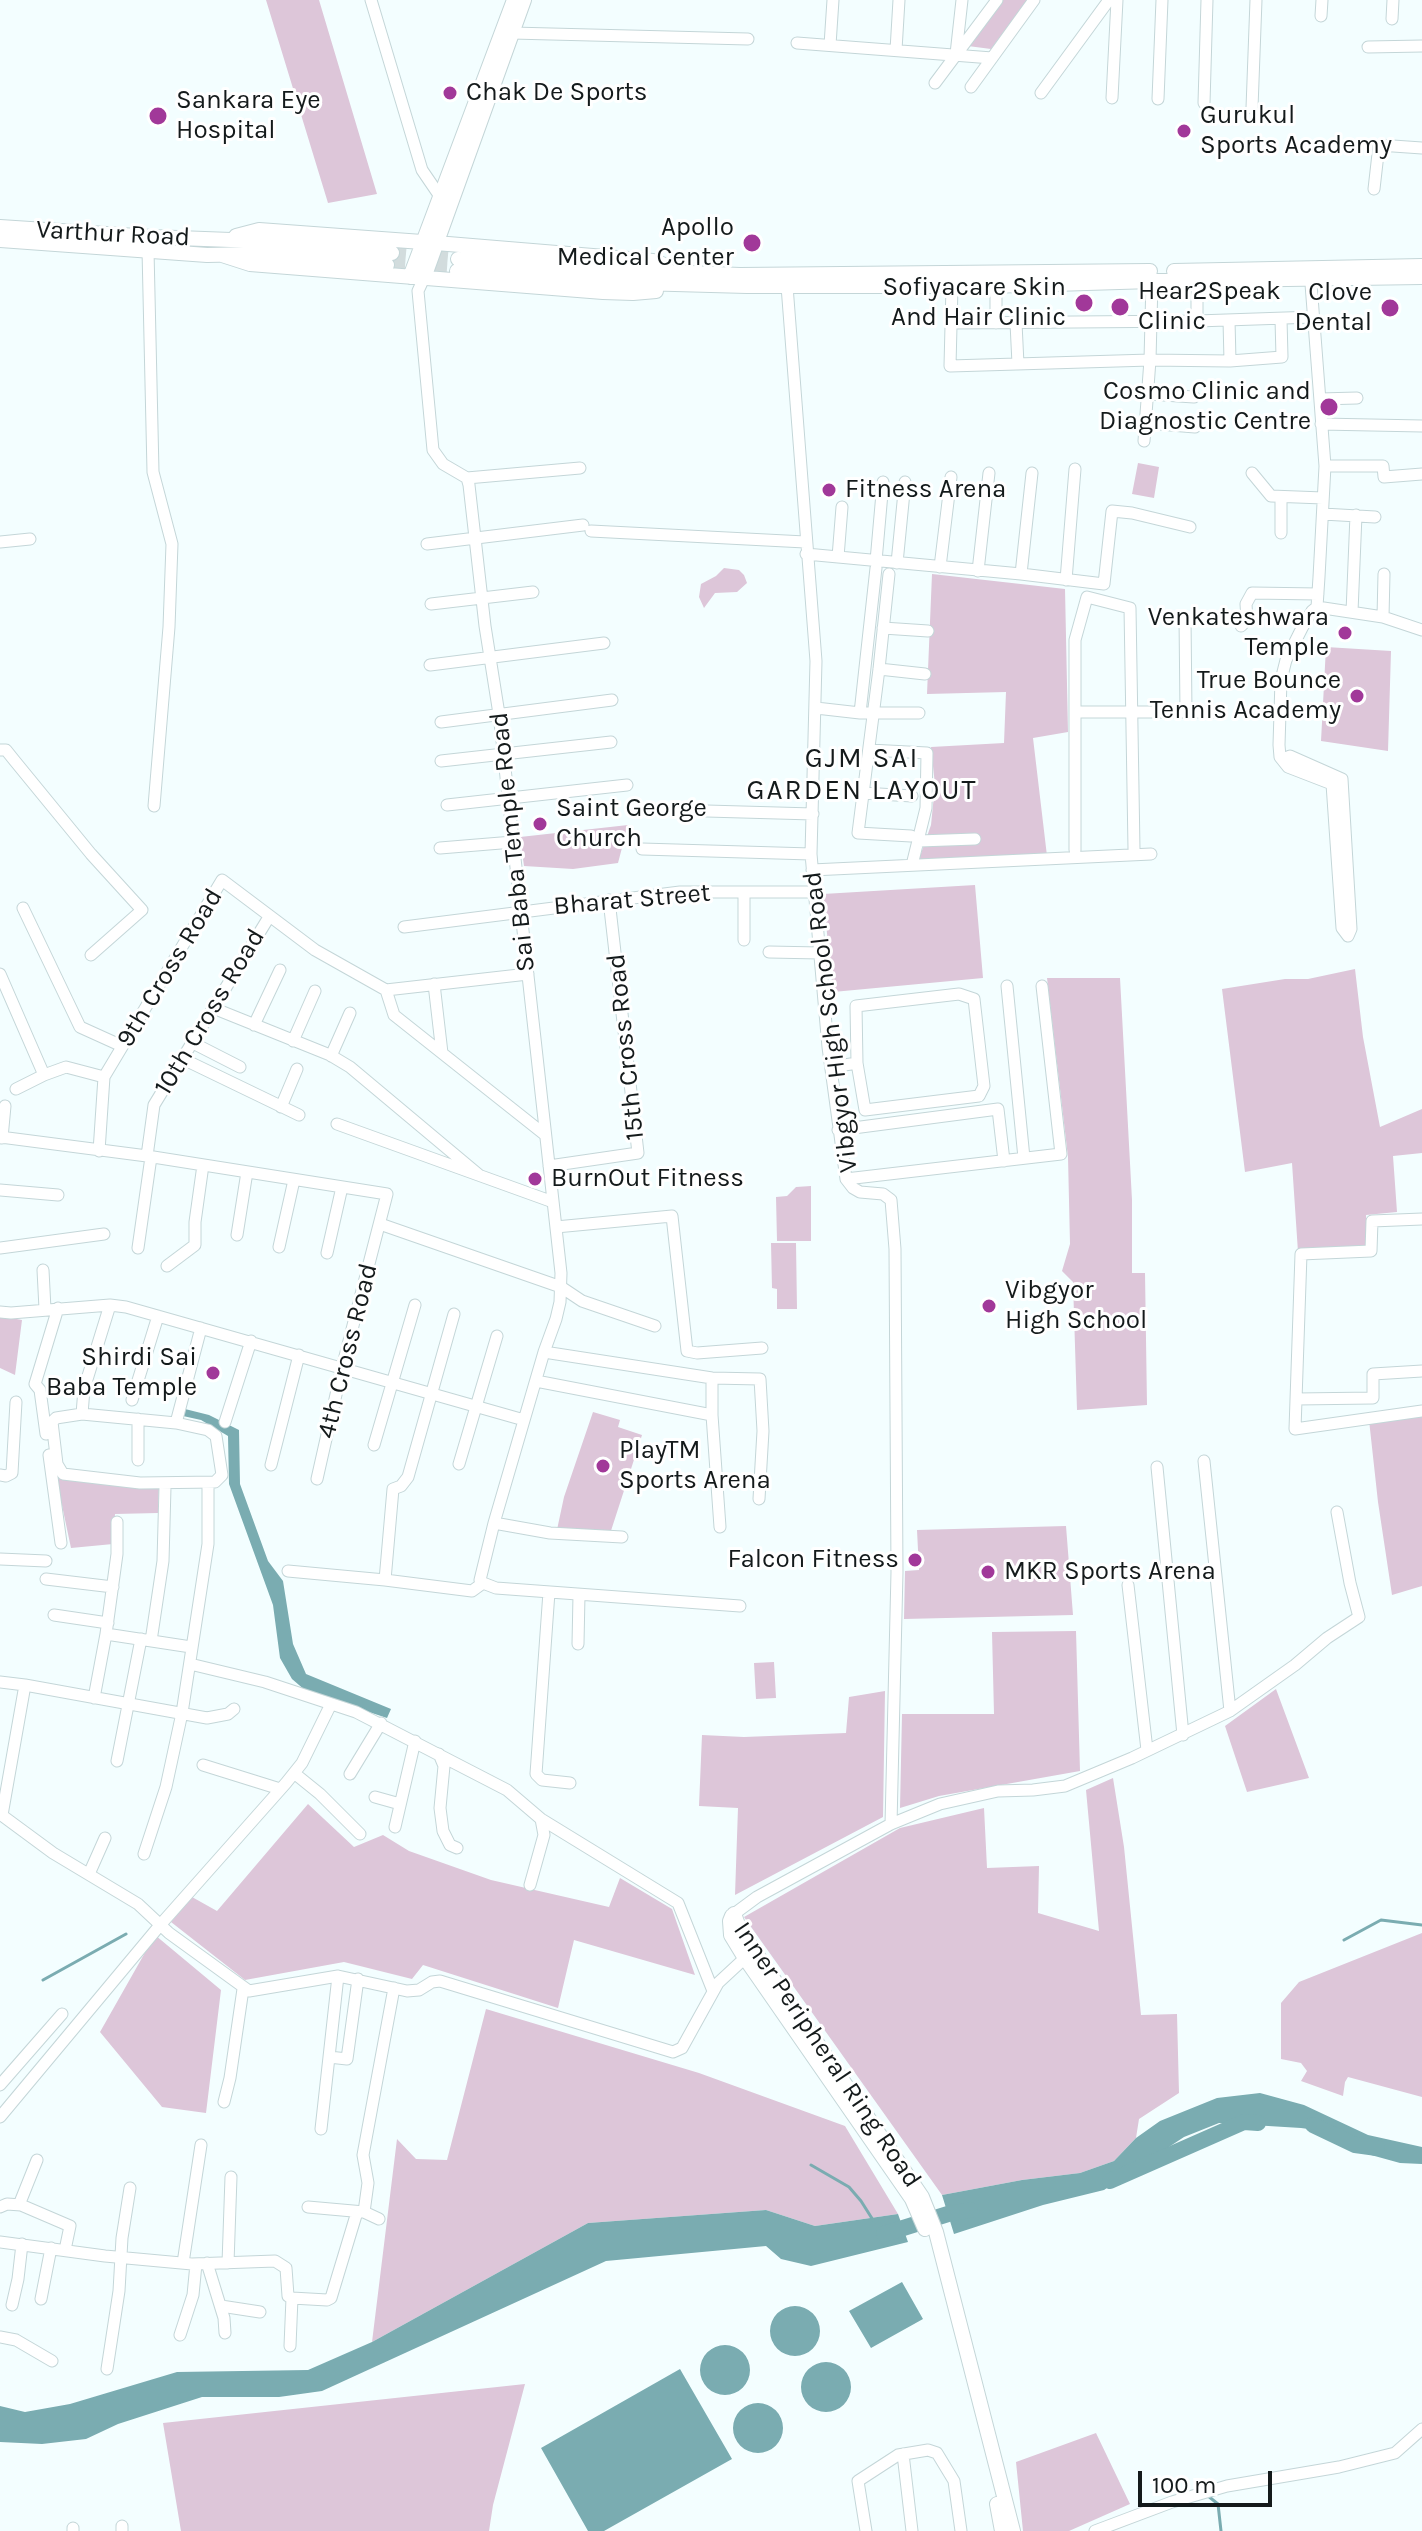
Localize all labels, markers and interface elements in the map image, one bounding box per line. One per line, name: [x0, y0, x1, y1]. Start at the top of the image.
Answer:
place label: Chak De Sports: [466, 77, 647, 109]
marker: Chak De Sports: [441, 84, 459, 102]
place label: Sankara Eye Hospital: [176, 85, 321, 146]
place label: Gurukul Sports Academy: [1200, 100, 1392, 162]
marker: Sankara Eye Hospital: [147, 105, 169, 127]
marker: Gurukul Sports Academy: [1175, 122, 1193, 140]
place label: Apollo Medical Center: [557, 212, 734, 274]
street label: Varthur Road: [35, 214, 191, 254]
marker: Apollo Medical Center: [741, 232, 763, 254]
place label: Sofiyacare Skin And Hair Clinic: [883, 272, 1066, 334]
place label: Hear2Speak Clinic: [1138, 276, 1281, 338]
place label: Clove Dental: [1294, 277, 1372, 338]
marker: Sofiyacare Skin And Hair Clinic: [1073, 292, 1095, 314]
marker: Hear2Speak Clinic: [1109, 296, 1131, 318]
marker: Clove Dental: [1379, 297, 1401, 319]
place label: Cosmo Clinic and Diagnostic Centre: [1099, 376, 1311, 438]
marker: Cosmo Clinic and Diagnostic Centre: [1318, 396, 1340, 418]
place label: Fitness Arena: [845, 474, 1006, 506]
marker: Fitness Arena: [820, 481, 838, 499]
place label: Venkateshwara Temple: [1148, 602, 1329, 664]
marker: Venkateshwara Temple: [1336, 624, 1354, 642]
place label: True Bounce Tennis Academy: [1150, 665, 1341, 726]
marker: True Bounce Tennis Academy: [1348, 687, 1366, 705]
street label: Sai Baba Temple Road: [484, 711, 542, 973]
district label: GJM SAI GARDEN LAYOUT: [746, 742, 978, 808]
place label: Saint George Church: [556, 793, 707, 854]
marker: Saint George Church: [531, 815, 549, 833]
street label: Vibgyor High School Road: [797, 870, 865, 1174]
street label: Bharat Street: [552, 878, 712, 922]
street label: 9th Cross Road: [110, 883, 230, 1053]
street label: 10th Cross Road: [148, 923, 272, 1101]
street label: 15th Cross Road: [601, 952, 651, 1142]
place label: BurnOut Fitness: [551, 1163, 744, 1195]
marker: BurnOut Fitness: [526, 1170, 544, 1188]
street label: 4th Cross Road: [311, 1260, 385, 1442]
place label: Vibgyor High School: [1005, 1275, 1147, 1336]
marker: Vibgyor High School: [980, 1297, 998, 1315]
place label: Shirdi Sai Baba Temple: [46, 1342, 197, 1404]
marker: Shirdi Sai Baba Temple: [204, 1364, 222, 1382]
place label: PlayTM Sports Arena: [619, 1435, 771, 1496]
marker: PlayTM Sports Arena: [594, 1457, 612, 1475]
place label: Falcon Fitness: [727, 1544, 899, 1576]
marker: Falcon Fitness: [906, 1551, 924, 1569]
place label: MKR Sports Arena: [1004, 1556, 1216, 1588]
marker: MKR Sports Arena: [979, 1563, 997, 1581]
street label: Inner Peripheral Ring Road: [726, 1916, 928, 2194]
scale bar: [1142, 2455, 1276, 2505]
text: 100 m: [1152, 2471, 1217, 2499]

